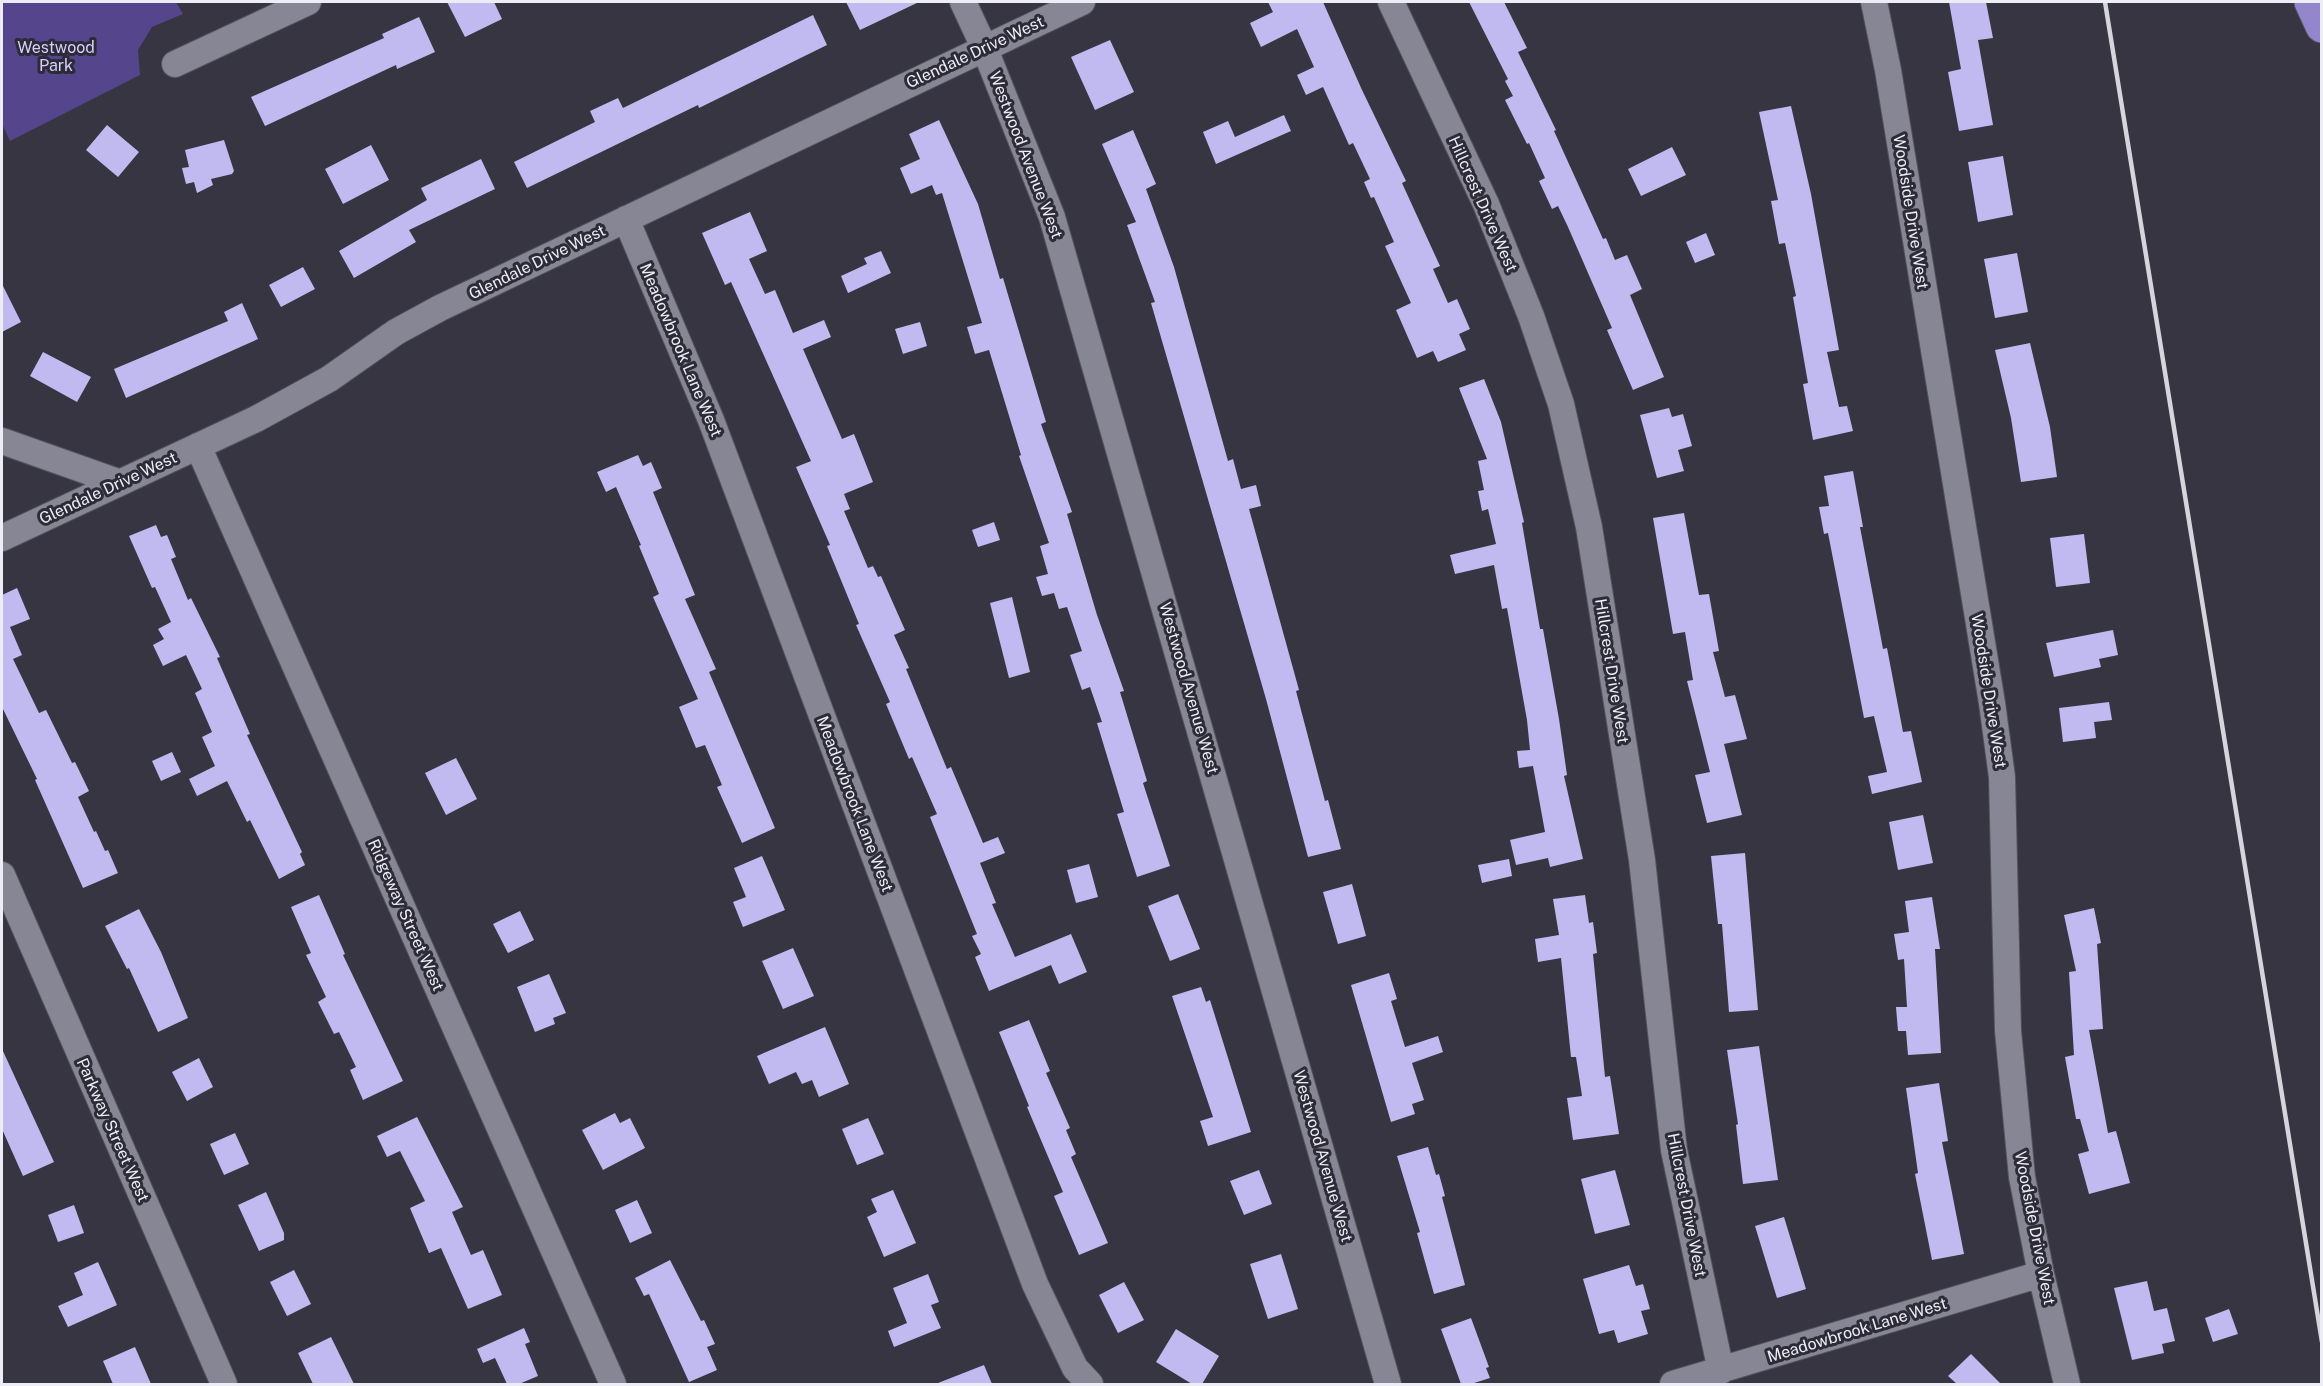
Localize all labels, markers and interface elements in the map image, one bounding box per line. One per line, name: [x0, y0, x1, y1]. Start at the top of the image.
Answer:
street label: Glendale Drive West: [903, 12, 1047, 92]
park label: Westwood Park: [17, 38, 95, 75]
street label: Westwood Avenue West: [985, 69, 1067, 241]
street label: Hillcrest Drive West: [1445, 133, 1521, 275]
street label: Woodside Drive West: [1889, 133, 1933, 291]
street label: Glendale Drive West: [466, 221, 608, 303]
street label: Meadowbrook Lane West: [636, 260, 726, 440]
street label: Glendale Drive West: [36, 448, 180, 528]
street label: Hillcrest Drive West: [1591, 597, 1633, 745]
street label: Westwood Avenue West: [1155, 600, 1223, 776]
street label: Woodside Drive West: [1967, 612, 2011, 770]
street label: Meadowbrook Lane West: [813, 713, 897, 895]
street label: Ridgeway Street West: [364, 836, 448, 994]
street label: Parkway Street West: [73, 1055, 153, 1205]
street label: Westwood Avenue West: [1289, 1068, 1357, 1244]
street label: Hillcrest Drive West: [1664, 1131, 1710, 1279]
street label: Woodside Drive West: [2011, 1150, 2059, 1306]
street label: Meadowbrook Lane West: [1765, 1294, 1949, 1366]

